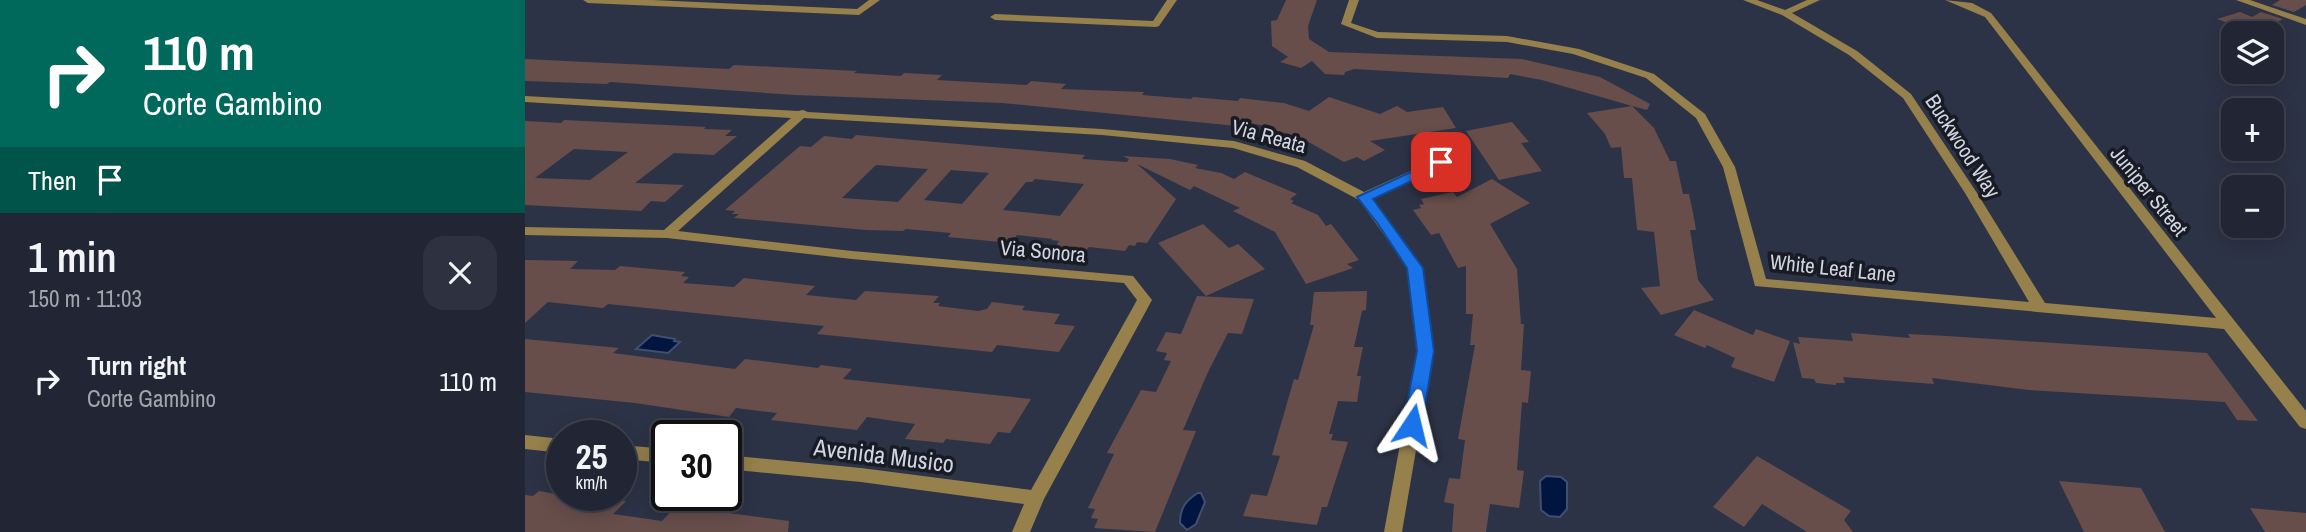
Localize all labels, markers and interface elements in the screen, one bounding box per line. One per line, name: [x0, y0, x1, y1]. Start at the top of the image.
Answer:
text: 110 m: [143, 19, 255, 85]
map controls: [2221, 21, 2284, 238]
button: layers: [2221, 21, 2284, 84]
icon: right: [28, 28, 119, 119]
text: Corte Gambino: [143, 82, 322, 125]
street label: Buckwood Way: [1919, 89, 2008, 204]
button: +: [2221, 98, 2284, 161]
street label: Via Reata: [1228, 112, 1310, 160]
pin: [1411, 132, 1471, 192]
street label: Juniper Street: [2104, 140, 2194, 242]
icon: arrive: [1422, 143, 1460, 181]
icon: arrive: [91, 161, 129, 199]
text: Then: [28, 163, 77, 198]
button: −: [2221, 175, 2284, 238]
text: 1 min: [28, 229, 117, 285]
street label: Via Sonora: [999, 233, 1087, 269]
button: close: [423, 236, 497, 310]
street label: White Leaf Lane: [1769, 247, 1897, 289]
text: 150 m · 11:03: [28, 283, 142, 314]
text: Turn right: [87, 348, 186, 383]
icon: right: [28, 362, 66, 400]
text: 110 m: [439, 364, 497, 399]
text: Corte Gambino: [87, 383, 216, 414]
position arrow: [1375, 388, 1449, 462]
speed limit sign: 30: [651, 420, 742, 511]
street label: Avenida Musico: [811, 430, 956, 479]
text: 25: [576, 433, 607, 480]
text: km/h: [576, 470, 608, 495]

